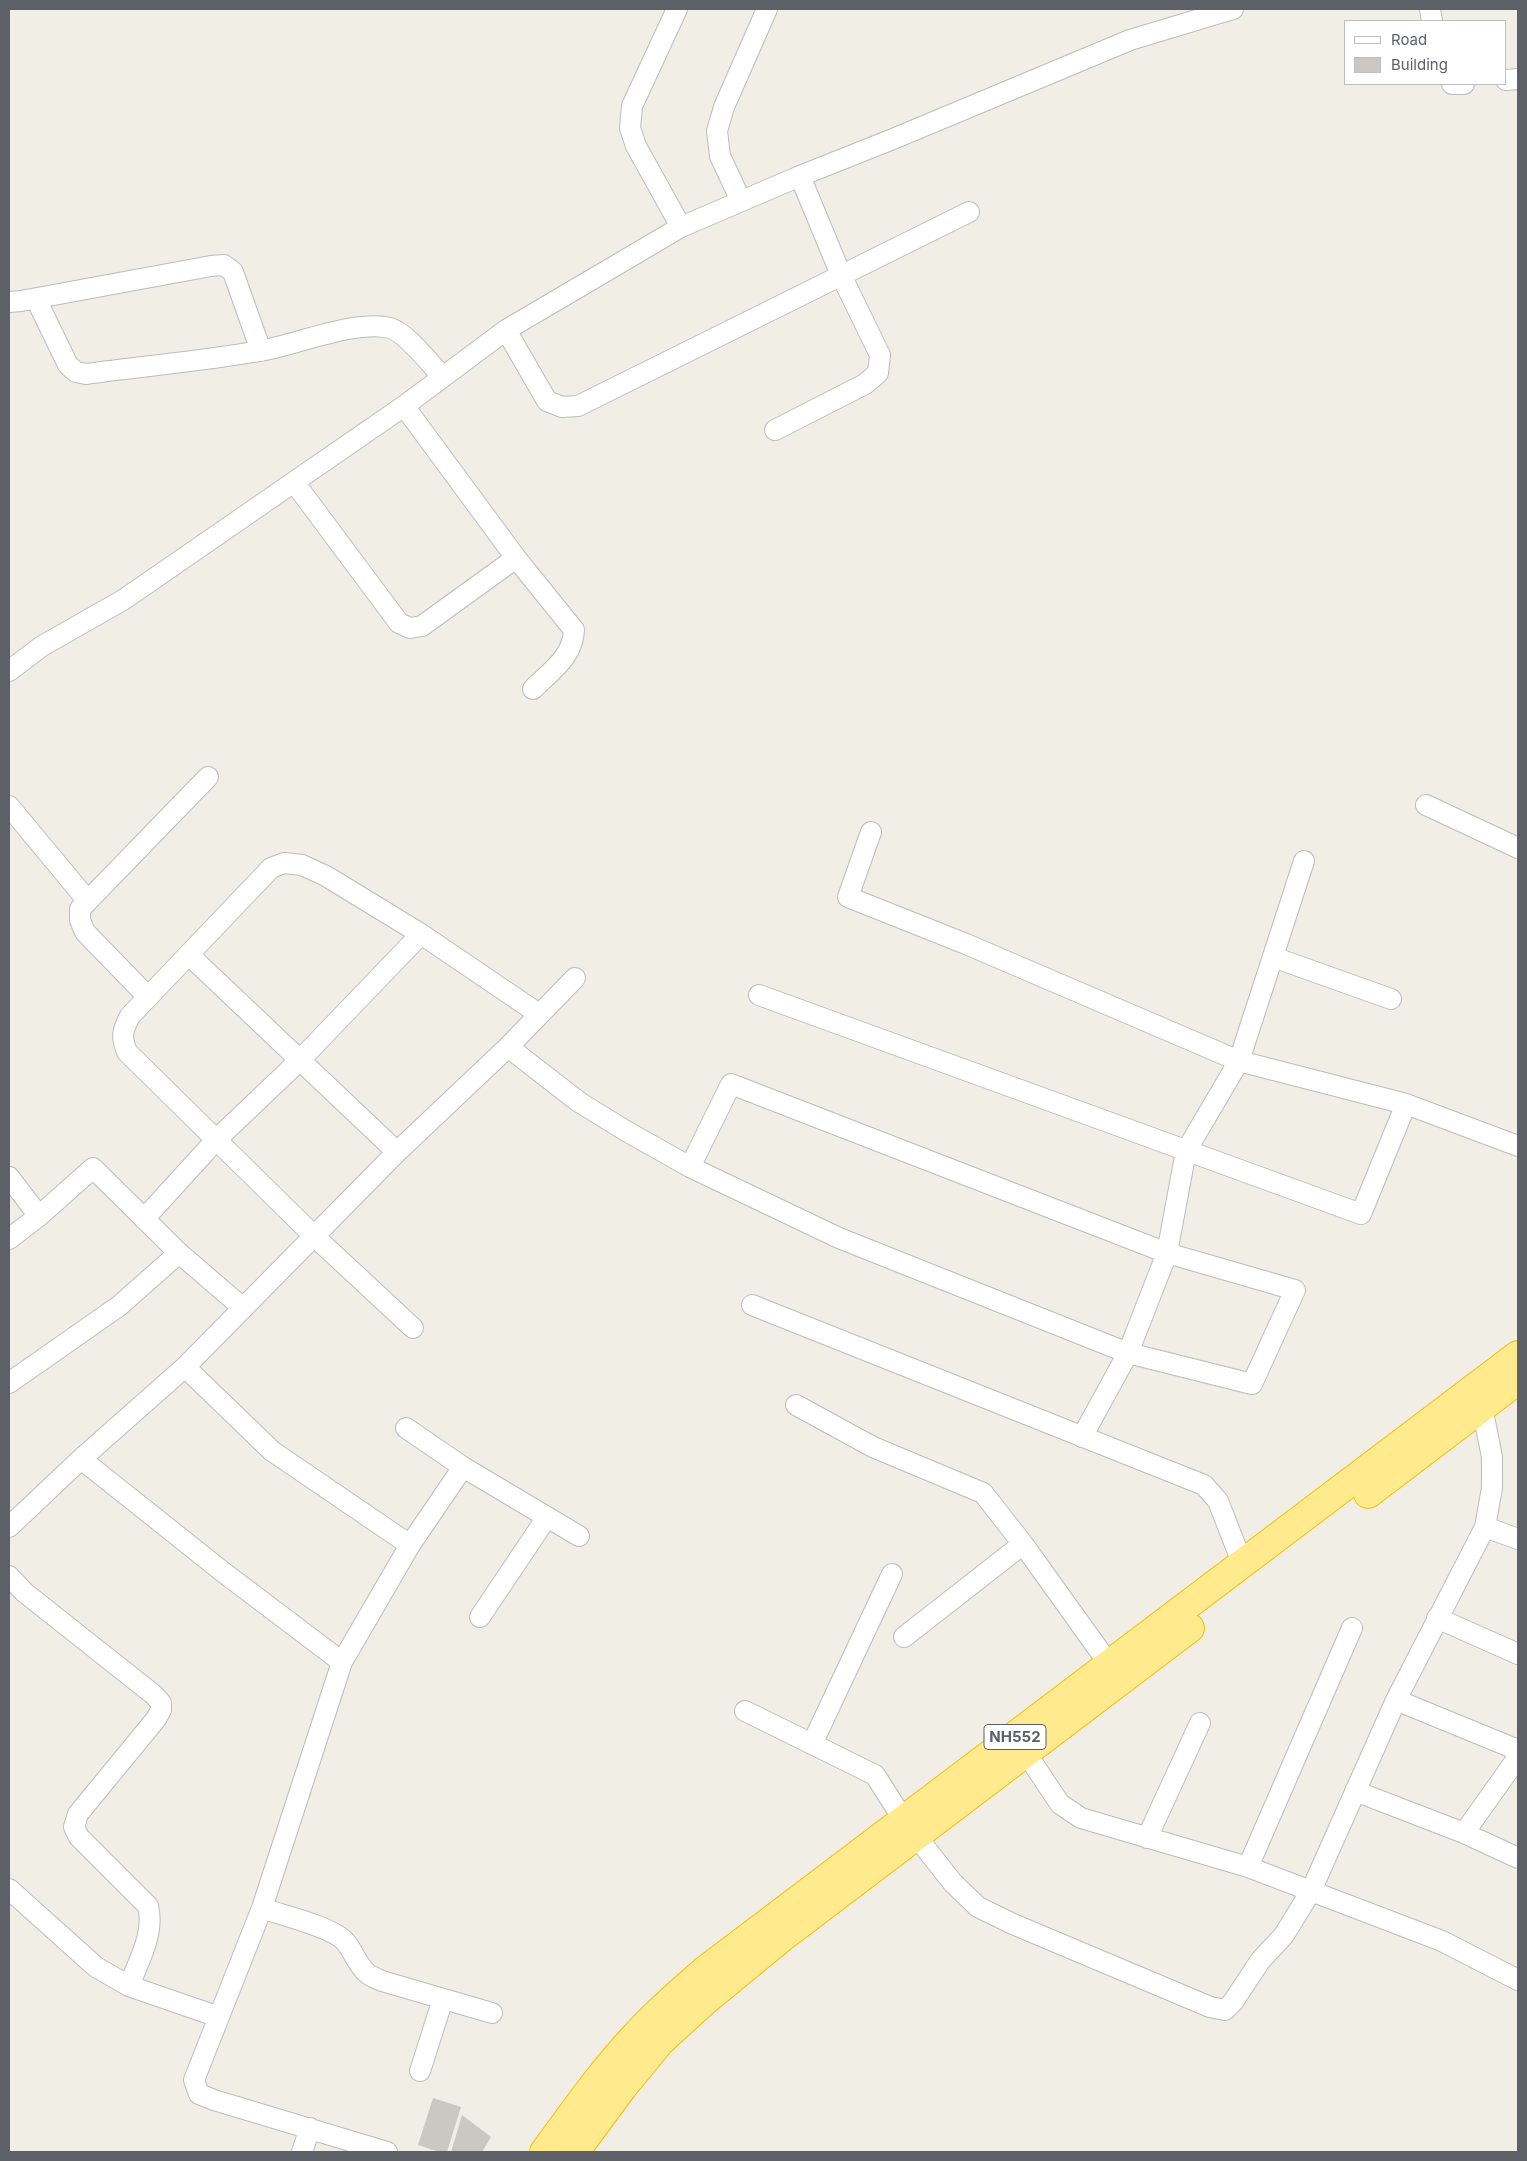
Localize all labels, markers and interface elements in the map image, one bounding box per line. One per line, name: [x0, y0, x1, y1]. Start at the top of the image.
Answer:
legend: [1344, 20, 1507, 85]
text: Road: [1391, 30, 1427, 49]
text: Building: [1391, 55, 1448, 74]
road number: NH552: [984, 1724, 1046, 1750]

